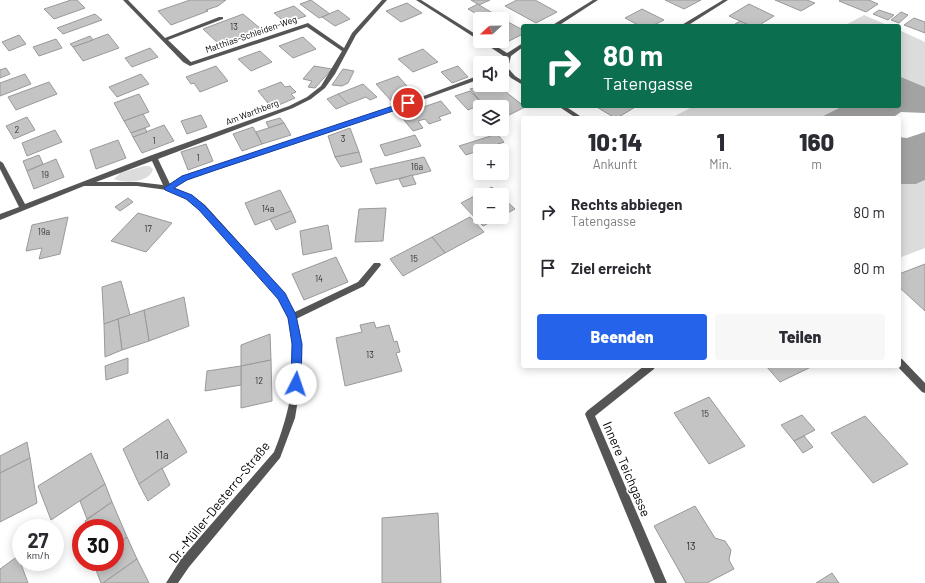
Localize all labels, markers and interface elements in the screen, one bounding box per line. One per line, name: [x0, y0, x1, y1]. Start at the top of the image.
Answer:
north arrow: [473, 12, 509, 48]
map controls: [473, 12, 509, 224]
street label: Matthias-Schleiden-Weg: [204, 13, 298, 55]
house number: 13: [230, 21, 238, 32]
text: 80 m: [603, 38, 663, 72]
icon: right: [537, 40, 589, 92]
button: sound: [473, 56, 509, 92]
text: Tatengasse: [603, 72, 693, 94]
pin: [391, 86, 425, 120]
icon: arrive: [397, 92, 419, 114]
street label: Am Warthberg: [224, 97, 280, 127]
button: layers: [473, 100, 509, 136]
house number: 2: [15, 124, 20, 135]
text: 10:14: [588, 127, 642, 156]
text: 1: [716, 127, 725, 156]
text: 160: [799, 127, 834, 156]
house number: 3: [341, 133, 346, 144]
house number: 1: [152, 135, 156, 146]
button: +: [473, 144, 509, 180]
house number: 1: [196, 152, 200, 163]
text: Ankunft: [593, 156, 637, 172]
text: Min.: [709, 156, 732, 172]
text: m: [811, 156, 822, 172]
house number: 16a: [411, 161, 423, 172]
house number: 19: [41, 169, 49, 180]
button: −: [473, 188, 509, 224]
text: Rechts abbiegen: [571, 195, 682, 213]
icon: right: [537, 201, 559, 223]
house number: 14a: [262, 203, 274, 214]
text: 80 m: [853, 203, 885, 221]
text: Tatengasse: [571, 213, 636, 229]
house number: 17: [144, 223, 152, 234]
house number: 19a: [38, 226, 50, 237]
house number: 15: [410, 253, 418, 264]
icon: arrive: [537, 257, 559, 279]
text: Ziel erreicht: [571, 259, 652, 277]
text: 80 m: [853, 259, 885, 277]
house number: 14: [315, 273, 323, 284]
button: Beenden: [537, 314, 707, 360]
button: Teilen: [715, 314, 885, 360]
house number: 13: [366, 349, 374, 360]
position arrow: [275, 363, 317, 405]
house number: 12: [255, 375, 263, 386]
house number: 15: [701, 408, 709, 419]
street label: Innere Teichgasse: [600, 419, 654, 519]
street label: Dr.-Müller-Desterro-Straße: [165, 438, 273, 566]
house number: 11a: [155, 448, 169, 461]
speed limit sign: 30: [72, 519, 124, 571]
text: 27: [27, 528, 49, 552]
house number: 13: [686, 539, 696, 552]
text: km/h: [27, 549, 49, 561]

